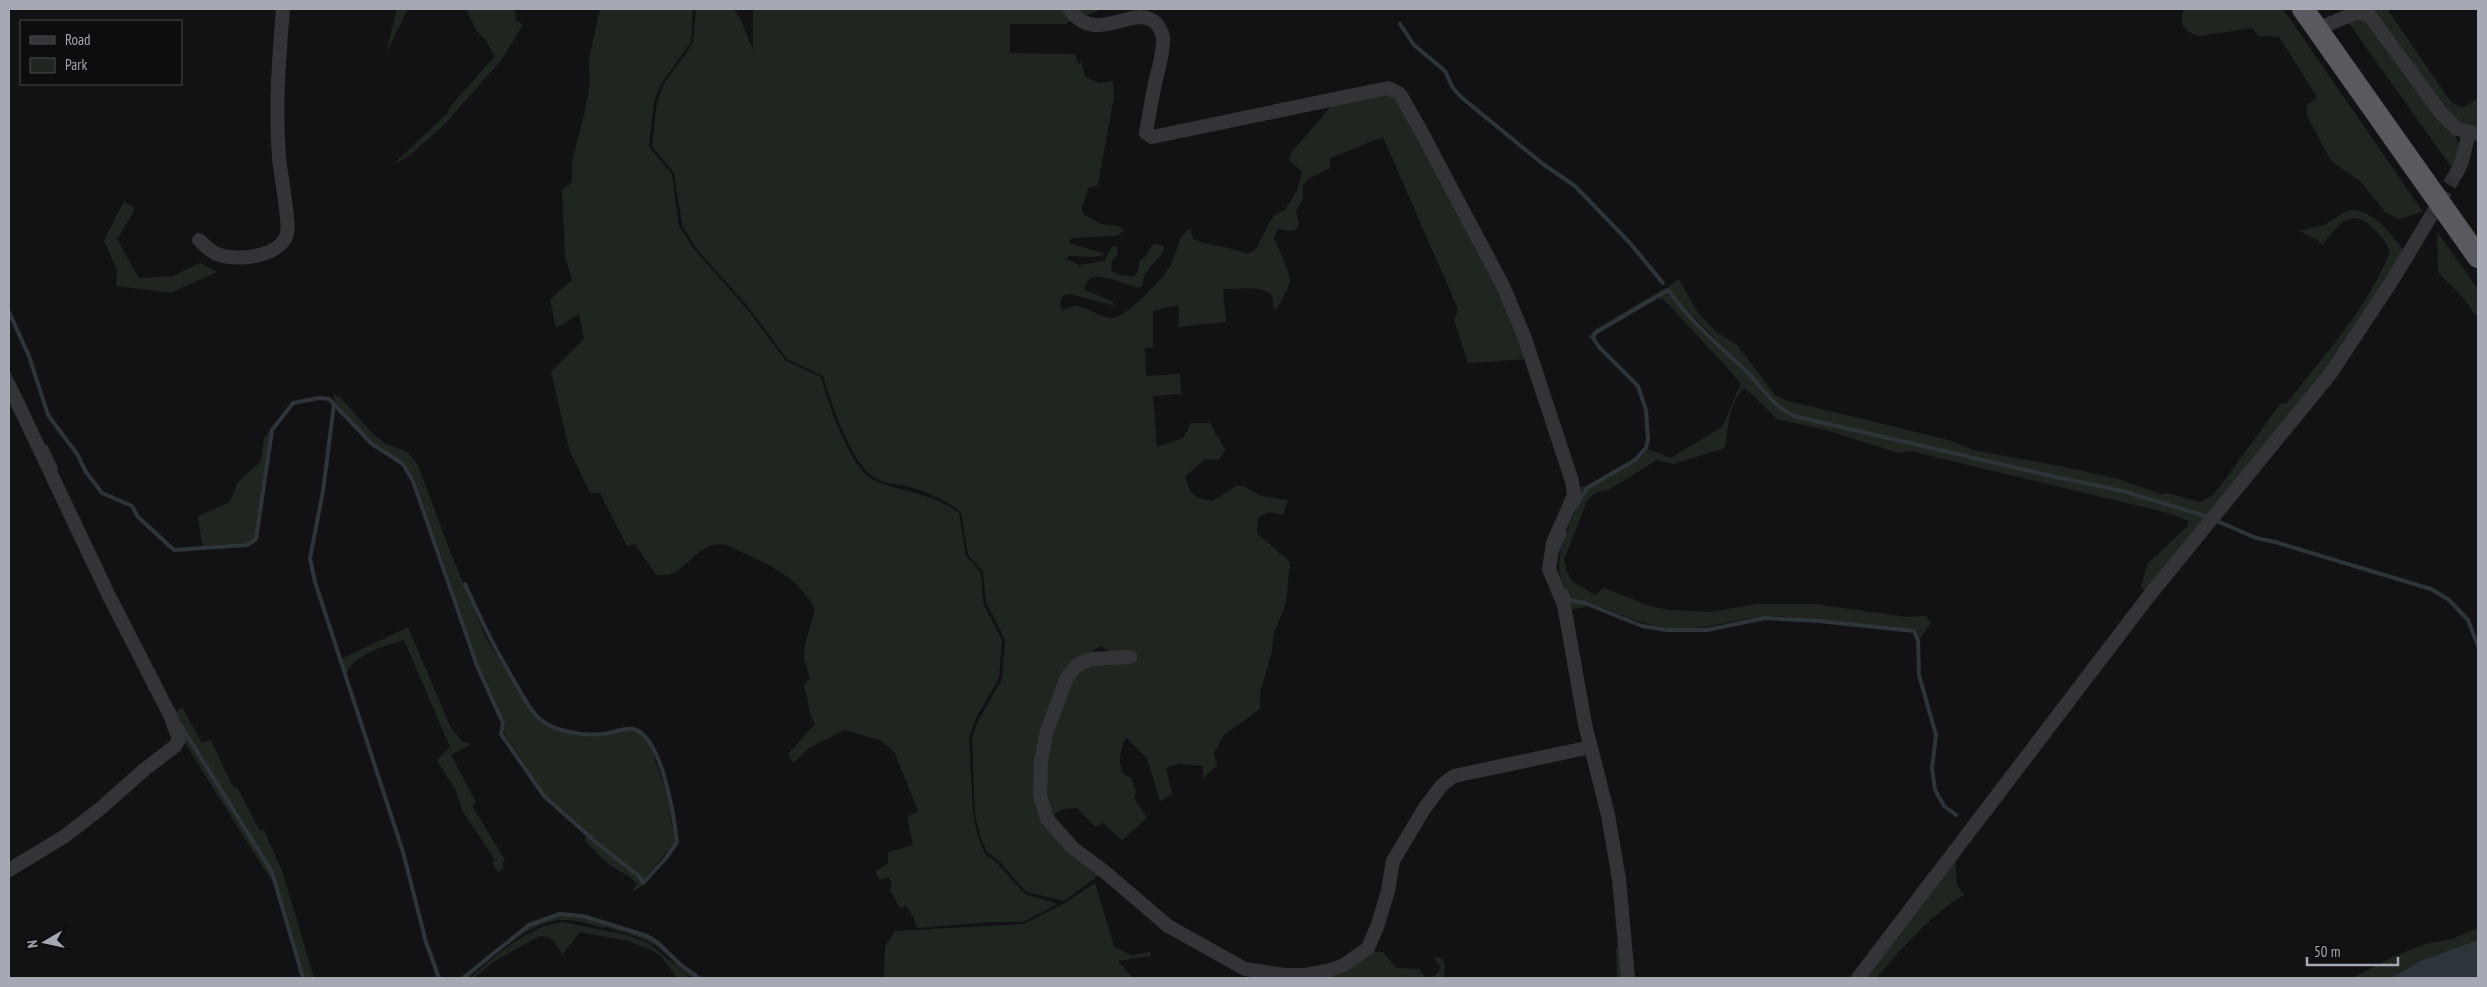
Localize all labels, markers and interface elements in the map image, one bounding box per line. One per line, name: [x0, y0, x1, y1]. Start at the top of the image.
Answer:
legend: [20, 20, 182, 85]
text: Road: [65, 30, 91, 49]
text: Park: [65, 55, 87, 74]
north arrow: [20, 917, 70, 967]
scale bar: [2307, 934, 2398, 966]
text: N: [23, 939, 42, 949]
text: 50 m: [2314, 942, 2340, 961]

